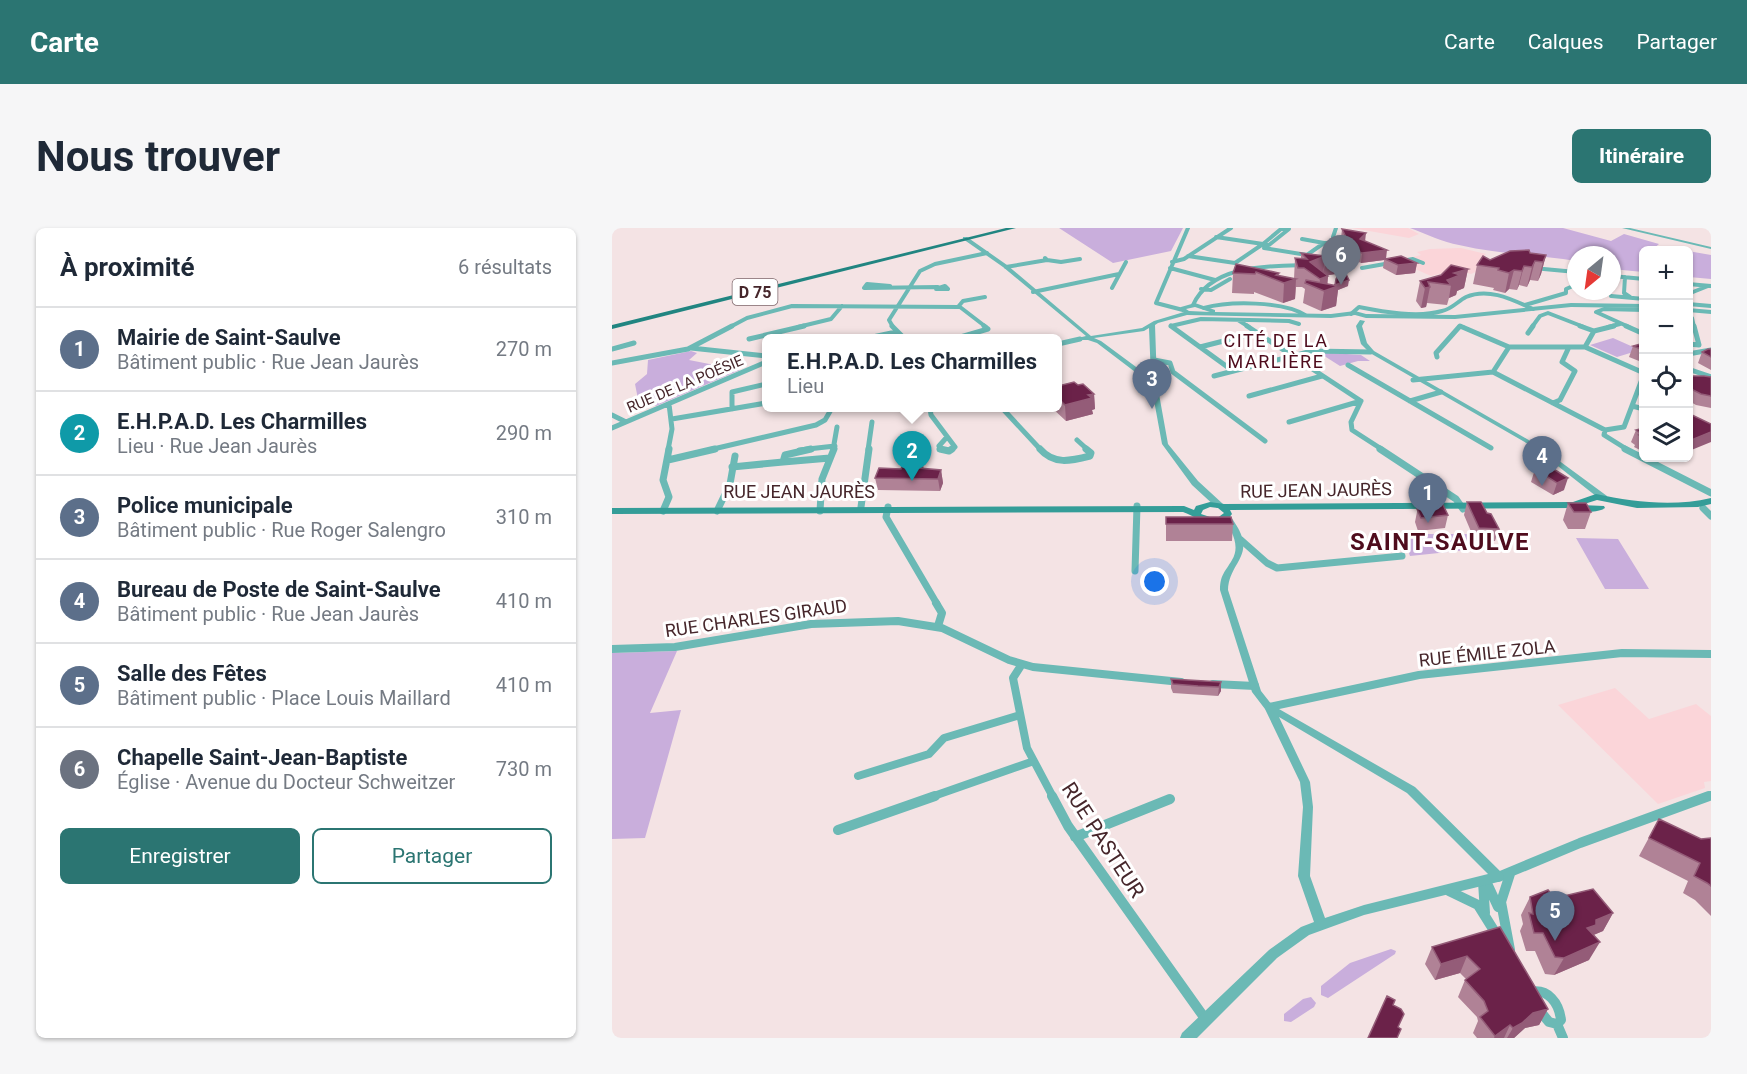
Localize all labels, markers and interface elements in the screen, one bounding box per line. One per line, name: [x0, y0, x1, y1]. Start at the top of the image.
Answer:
text: Carte: [30, 26, 99, 59]
text: Carte: [1444, 30, 1495, 54]
text: Calques: [1528, 30, 1603, 54]
text: Partager: [1636, 30, 1717, 54]
button: Itinéraire: [1572, 129, 1711, 183]
text: Nous trouver: [36, 132, 280, 181]
pin: 6: [1322, 236, 1360, 285]
north arrow: [1567, 246, 1621, 300]
map controls: [1639, 246, 1693, 462]
button: +: [1639, 246, 1693, 300]
text: À proximité: [60, 252, 194, 282]
text: 6 résultats: [458, 255, 552, 279]
road number: D 75: [732, 279, 778, 305]
button: −: [1639, 300, 1693, 354]
text: Mairie de Saint-Saulve: [117, 325, 341, 350]
district label: CITÉ DE LA MARLIÈRE: [1224, 330, 1328, 372]
popup: [762, 334, 1062, 412]
text: 1: [74, 337, 85, 361]
text: 270 m: [496, 337, 552, 361]
text: E.H.P.A.D. Les Charmilles: [787, 349, 1037, 374]
text: Bâtiment public · Rue Jean Jaurès: [117, 350, 419, 374]
street label: RUE DE LA POÉSIE: [624, 351, 746, 417]
button: locate: [1639, 354, 1693, 408]
pin: 3: [1132, 360, 1172, 409]
text: Lieu: [787, 374, 824, 398]
button: layers: [1639, 408, 1693, 462]
text: E.H.P.A.D. Les Charmilles: [117, 409, 367, 434]
text: 2: [74, 421, 85, 445]
text: 290 m: [496, 421, 552, 445]
pin: 2: [892, 432, 932, 481]
text: Lieu · Rue Jean Jaurès: [117, 434, 317, 458]
pin: 4: [1522, 436, 1562, 486]
pin: 1: [1408, 474, 1448, 523]
street label: RUE JEAN JAURÈS: [1240, 478, 1392, 502]
street label: RUE JEAN JAURÈS: [723, 481, 875, 502]
text: Police municipale: [117, 493, 293, 518]
text: 3: [74, 505, 85, 529]
text: 310 m: [496, 505, 552, 529]
text: Bâtiment public · Rue Roger Salengro: [117, 518, 446, 542]
district label: SAINT-SAULVE: [1350, 528, 1530, 556]
your location: [1140, 567, 1169, 596]
text: Bureau de Poste de Saint-Saulve: [117, 577, 441, 602]
text: 4: [74, 589, 85, 613]
text: 410 m: [496, 589, 552, 613]
street label: RUE CHARLES GIRAUD: [664, 595, 848, 641]
text: Bâtiment public · Rue Jean Jaurès: [117, 602, 419, 626]
street label: RUE ÉMILE ZOLA: [1418, 635, 1557, 671]
text: Salle des Fêtes: [117, 661, 267, 686]
text: 5: [74, 673, 85, 697]
text: 410 m: [496, 673, 552, 697]
text: Bâtiment public · Place Louis Maillard: [117, 686, 451, 710]
text: Chapelle Saint-Jean-Baptiste: [117, 745, 407, 770]
text: 6: [74, 757, 85, 781]
text: 730 m: [496, 757, 552, 781]
text: Église · Avenue du Docteur Schweitzer: [117, 770, 455, 794]
street label: RUE PASTEUR: [1057, 778, 1149, 902]
button: Enregistrer: [60, 828, 300, 884]
button: Partager: [312, 828, 552, 884]
pin: 5: [1536, 892, 1574, 941]

